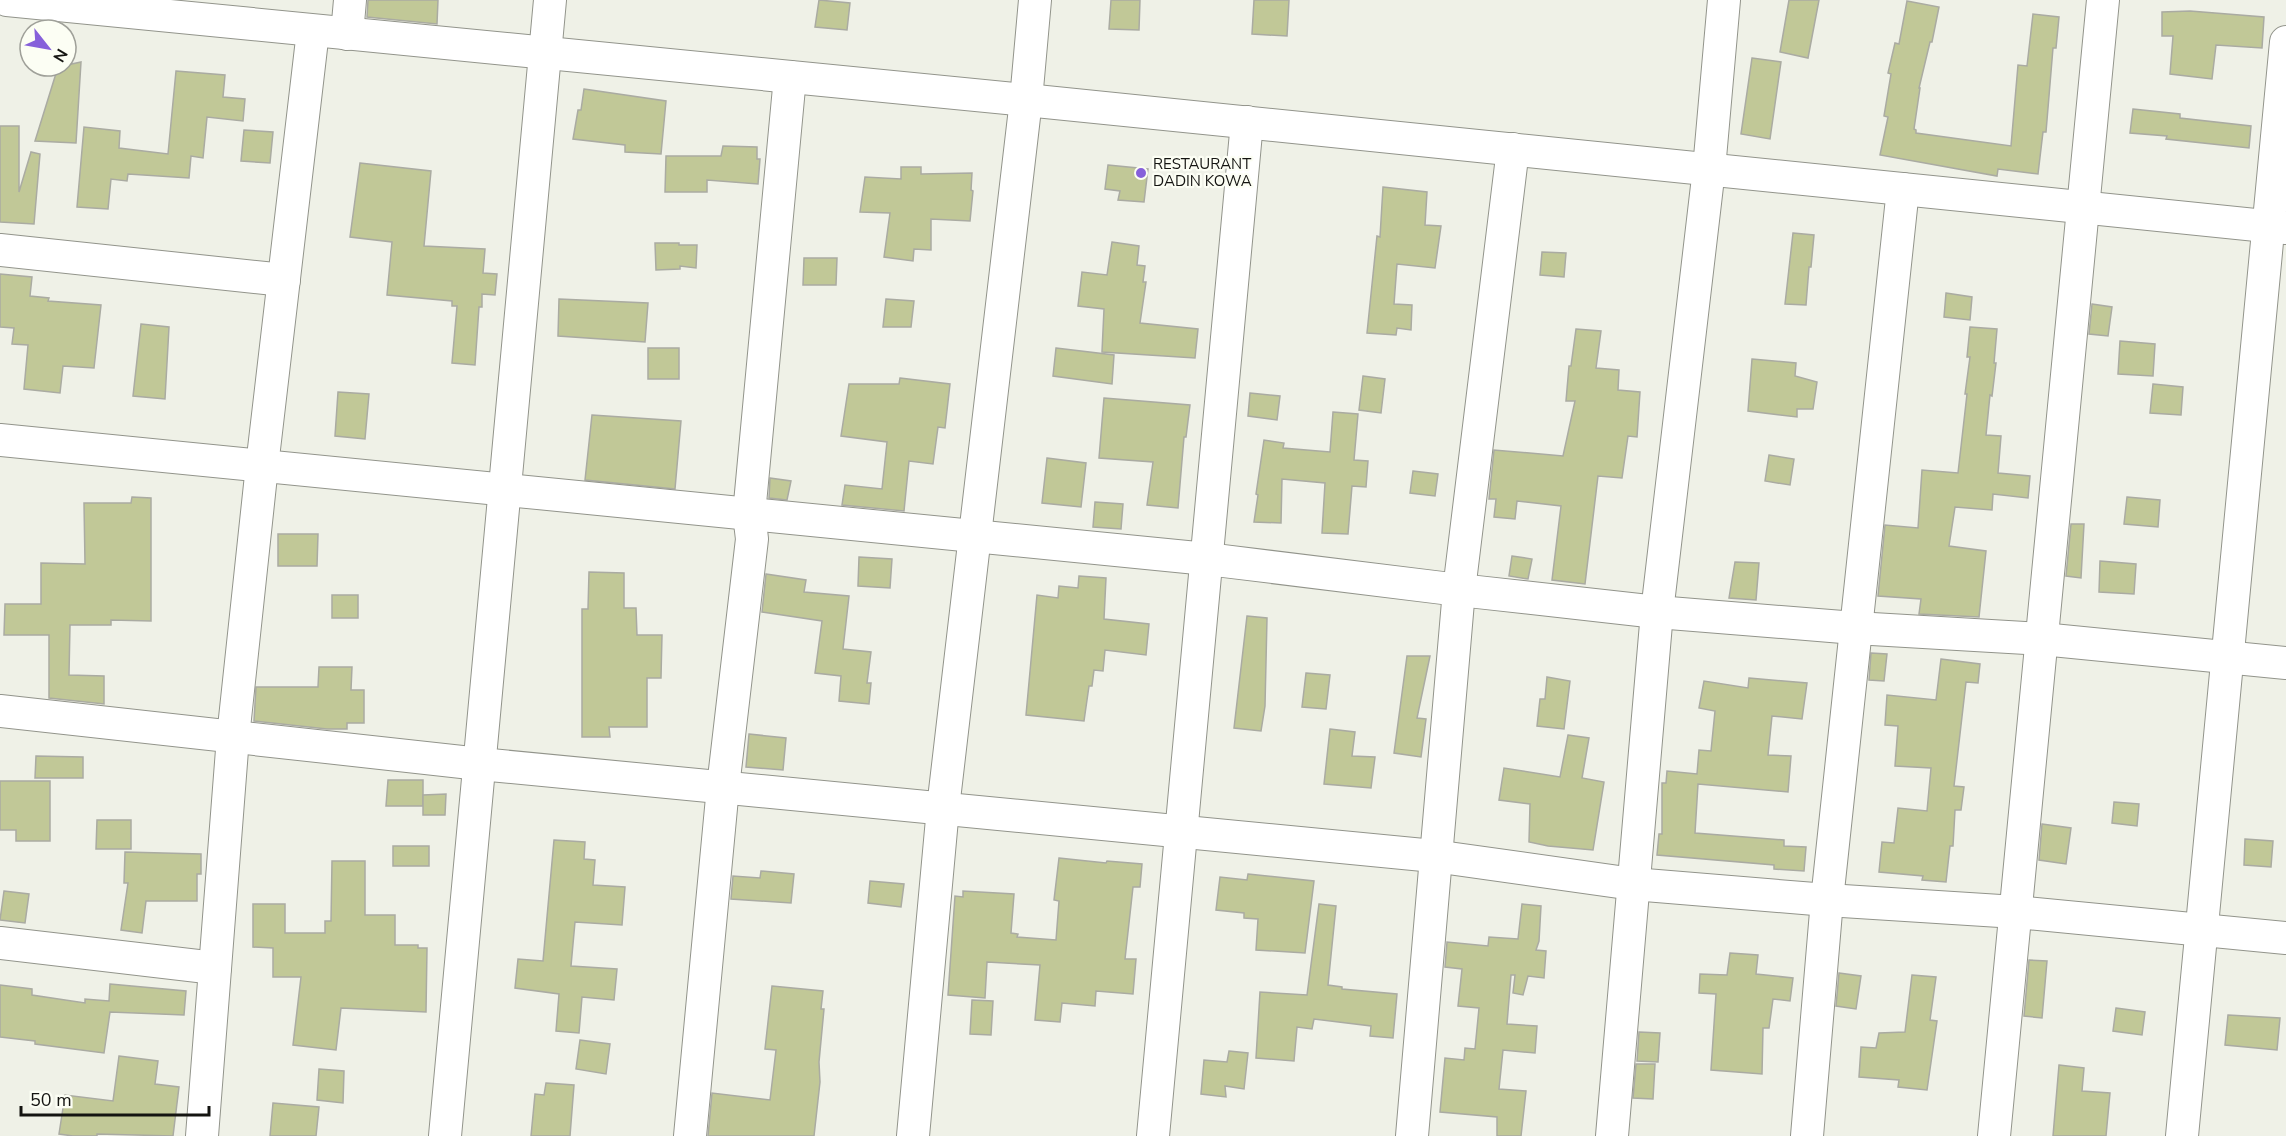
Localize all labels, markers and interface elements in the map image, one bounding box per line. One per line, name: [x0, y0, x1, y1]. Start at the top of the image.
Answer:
north arrow: [18, 18, 78, 78]
text: N: [47, 44, 73, 66]
place label: RESTAURANT DADIN KOWA: [1153, 154, 1252, 191]
marker: RESTAURANT DADIN KOWA: [1134, 166, 1148, 180]
scale bar: [21, 1079, 208, 1117]
text: 50 m: [30, 1088, 72, 1112]

